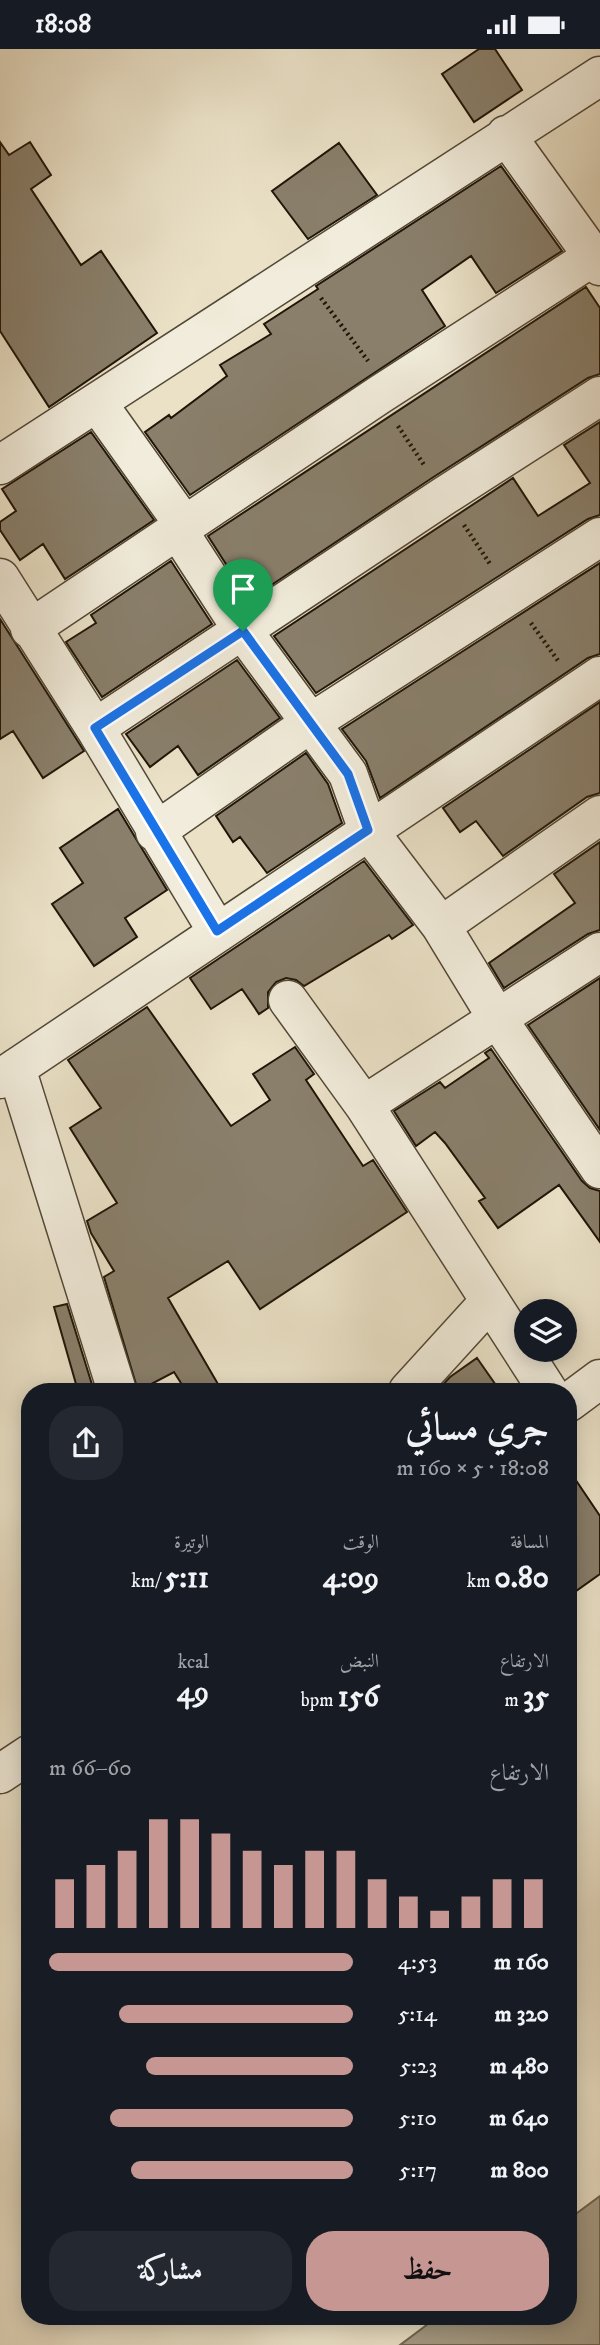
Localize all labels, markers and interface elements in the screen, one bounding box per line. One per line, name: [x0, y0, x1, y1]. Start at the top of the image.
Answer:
text: 18:08: [35, 8, 91, 41]
pin: [213, 559, 273, 631]
icon: arrive: [224, 570, 262, 608]
map controls: [514, 1299, 577, 1362]
button: layers: [514, 1299, 577, 1362]
text: جري مسائي: [405, 1404, 549, 1452]
button: share: [49, 1406, 123, 1480]
text: 18:08 · 5 × 160 m: [397, 1454, 549, 1483]
text: الوتيرة: [174, 1531, 209, 1554]
text: الوقت: [343, 1531, 379, 1554]
text: المسافة: [510, 1531, 549, 1554]
text: 5:11: [164, 1560, 209, 1597]
text: 4:09: [323, 1560, 379, 1597]
text: 0.80: [495, 1560, 549, 1597]
text: /km: [131, 1570, 164, 1593]
text: km: [467, 1570, 495, 1593]
text: النبض: [340, 1650, 379, 1673]
text: الارتفاع: [500, 1650, 549, 1673]
text: kcal: [178, 1651, 209, 1674]
text: 49: [177, 1674, 209, 1711]
text: 156: [338, 1679, 379, 1716]
text: 35: [523, 1679, 549, 1716]
text: bpm: [301, 1689, 338, 1712]
text: m: [505, 1689, 523, 1712]
text: 60–66 m: [49, 1754, 132, 1783]
text: الارتفاع: [489, 1759, 549, 1788]
text: 4:53: [398, 1948, 437, 1977]
text: 160 m: [494, 1948, 549, 1977]
text: 5:14: [398, 2000, 437, 2029]
text: 320 m: [495, 2000, 549, 2029]
text: 5:23: [400, 2052, 437, 2081]
text: 480 m: [490, 2052, 549, 2081]
text: 5:10: [399, 2104, 437, 2133]
text: 640 m: [489, 2104, 549, 2133]
text: 5:17: [399, 2156, 437, 2185]
text: 800 m: [491, 2156, 549, 2185]
button: مشاركة: [49, 2231, 292, 2311]
button: حفظ: [306, 2231, 549, 2311]

